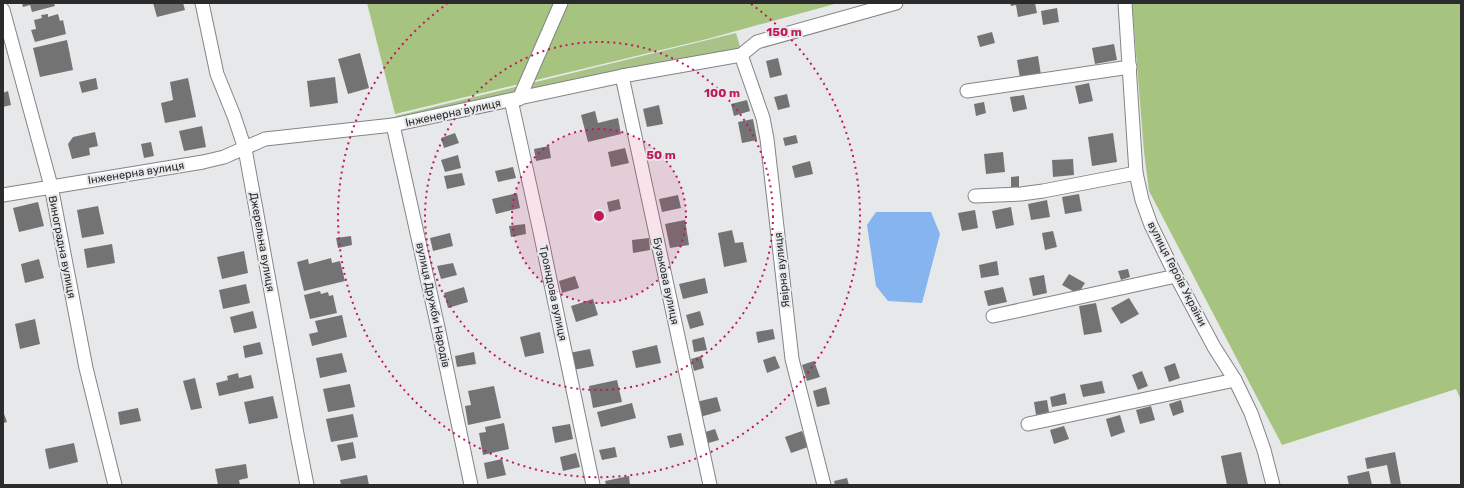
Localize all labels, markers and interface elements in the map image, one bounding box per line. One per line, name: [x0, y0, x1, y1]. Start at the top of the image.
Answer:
text: 150 m: [766, 25, 802, 39]
text: 100 m: [704, 86, 740, 100]
street label: Інженерна вулиця: [404, 97, 502, 129]
text: 50 m: [646, 148, 676, 162]
street label: Інженерна вулиця: [87, 159, 185, 187]
street label: Джерельна вулиця: [247, 191, 277, 293]
street label: Виноградна вулиця: [46, 195, 78, 299]
centre of rings: [592, 209, 606, 223]
street label: вулиця Героїв України: [1145, 219, 1209, 329]
street label: Явірна вулиця: [772, 232, 792, 308]
street label: Бузькова вулиця: [650, 236, 682, 326]
street label: вулиця Дружби Народів: [413, 241, 453, 369]
street label: Трояндова вулиця: [537, 244, 569, 342]

